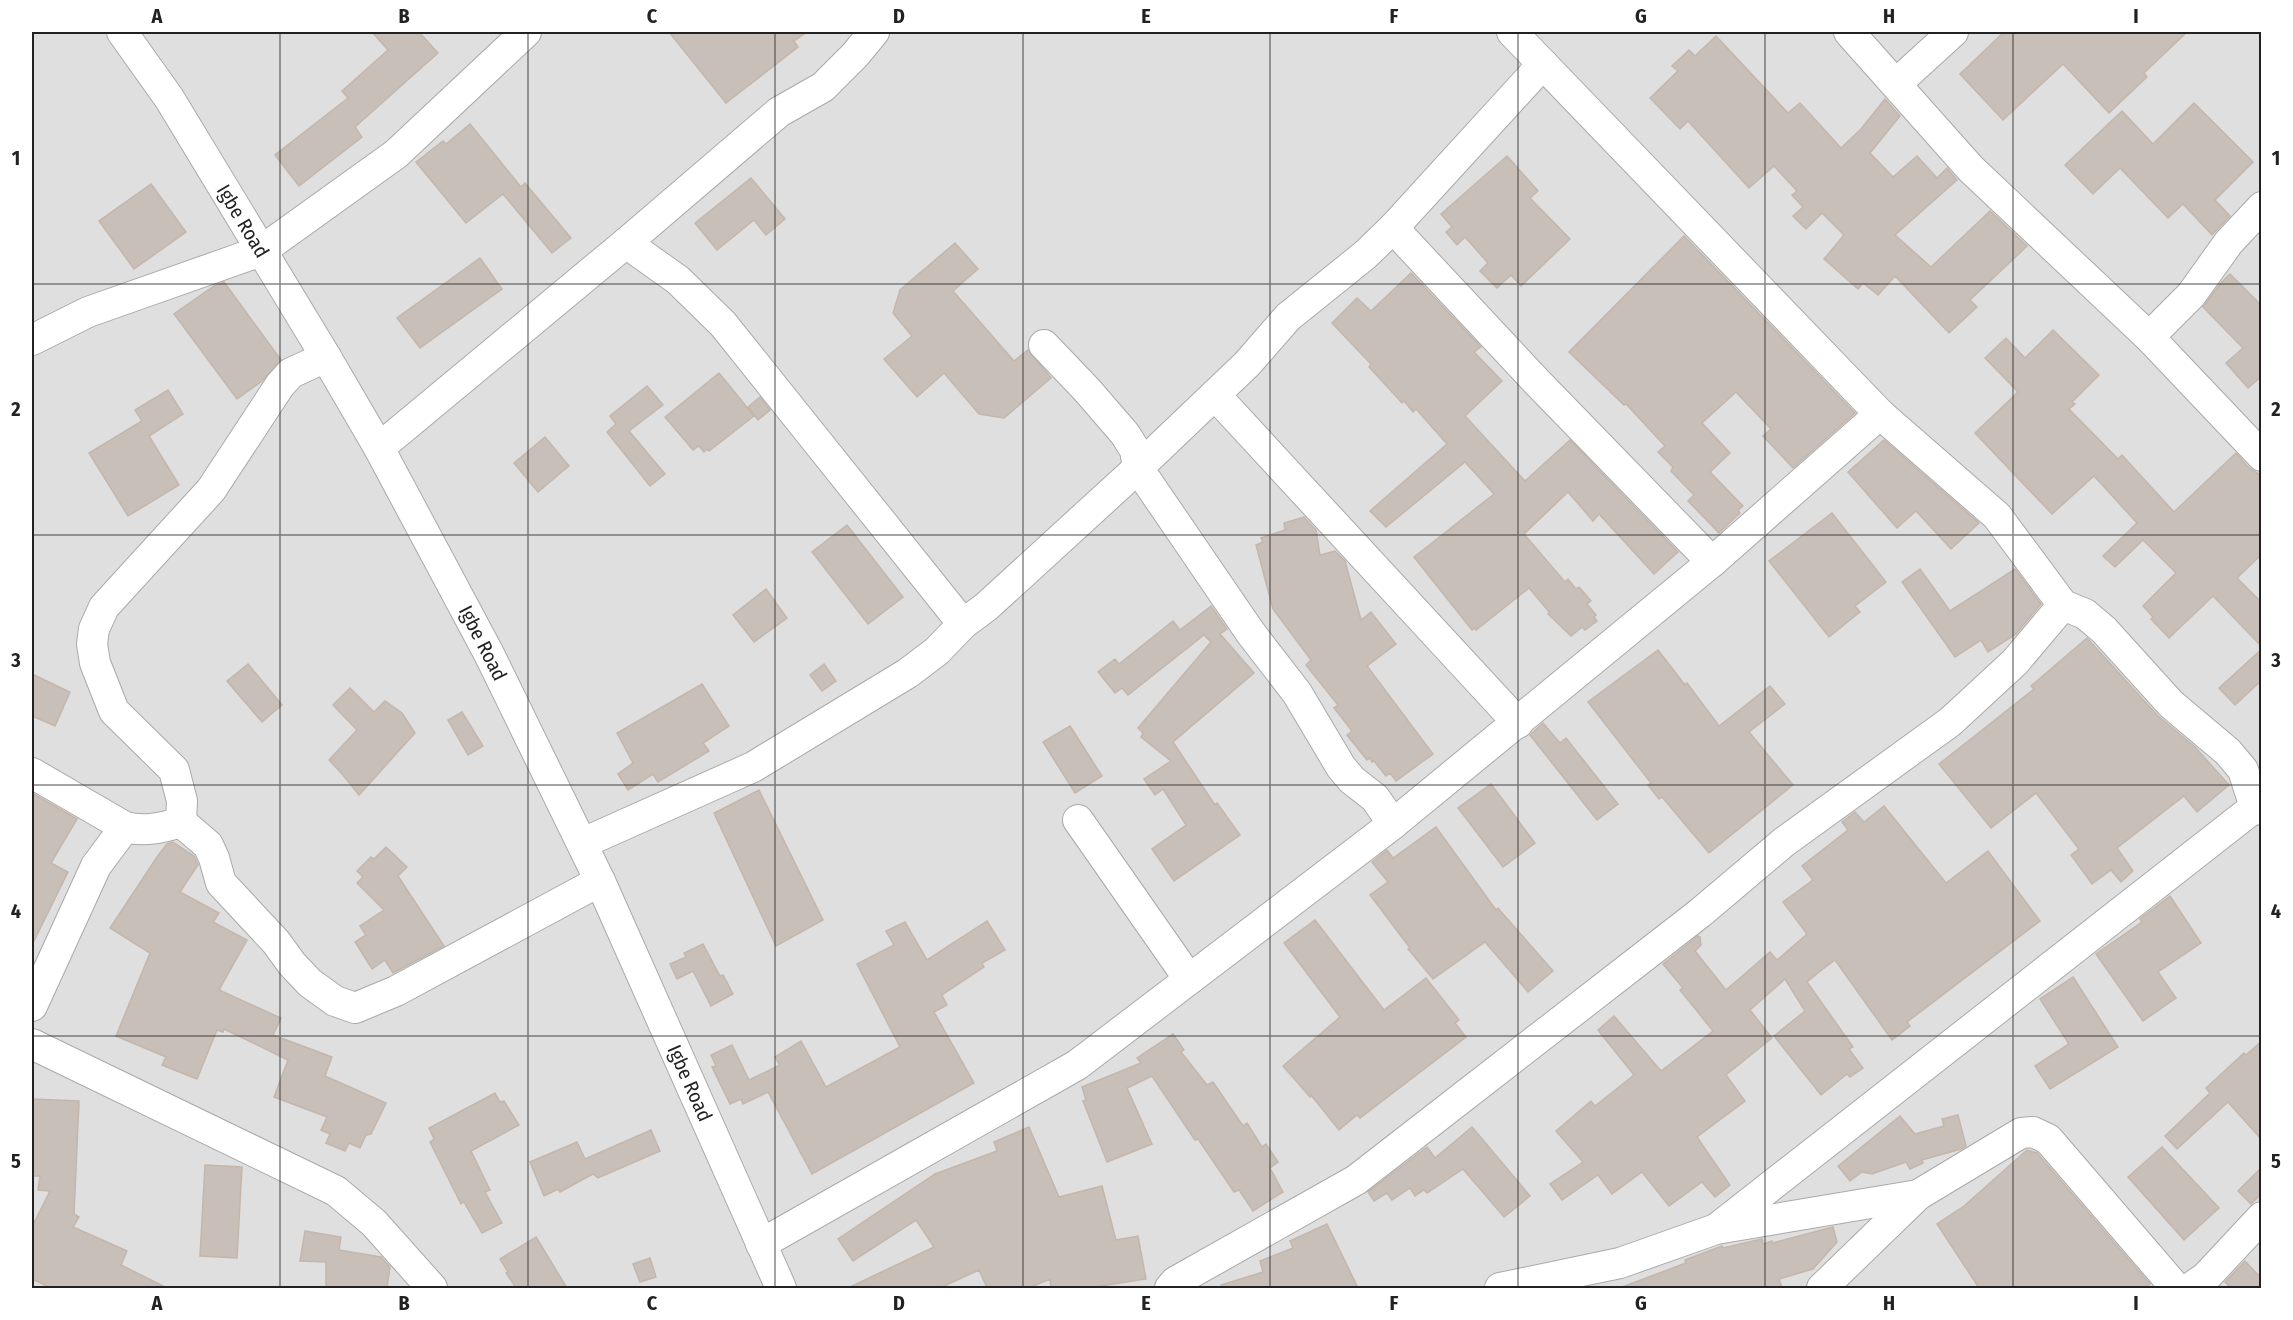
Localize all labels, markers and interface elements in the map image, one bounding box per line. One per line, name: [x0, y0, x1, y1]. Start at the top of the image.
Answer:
text: A: [151, 4, 164, 28]
text: B: [398, 4, 410, 28]
text: C: [647, 4, 658, 28]
text: D: [893, 4, 905, 28]
text: E: [1141, 4, 1151, 28]
text: F: [1390, 4, 1399, 28]
text: G: [1635, 4, 1647, 28]
text: H: [1883, 4, 1895, 28]
text: I: [2133, 4, 2139, 28]
text: 1: [12, 146, 20, 170]
text: 1: [2272, 146, 2280, 170]
street label: Igbe Road: [212, 180, 274, 262]
text: 2: [10, 397, 21, 421]
text: 2: [2270, 397, 2281, 421]
street label: Igbe Road: [454, 601, 512, 685]
text: 3: [10, 648, 21, 672]
text: 3: [2270, 648, 2281, 672]
text: 4: [11, 899, 21, 923]
text: 4: [2271, 899, 2281, 923]
street label: Igbe Road: [662, 1041, 718, 1125]
text: 5: [11, 1149, 21, 1173]
text: 5: [2271, 1149, 2281, 1173]
text: A: [151, 1291, 164, 1315]
text: B: [398, 1291, 410, 1315]
text: C: [647, 1291, 658, 1315]
text: D: [893, 1291, 905, 1315]
text: E: [1141, 1291, 1151, 1315]
text: F: [1390, 1291, 1399, 1315]
text: G: [1635, 1291, 1647, 1315]
text: H: [1883, 1291, 1895, 1315]
text: I: [2133, 1291, 2139, 1315]

